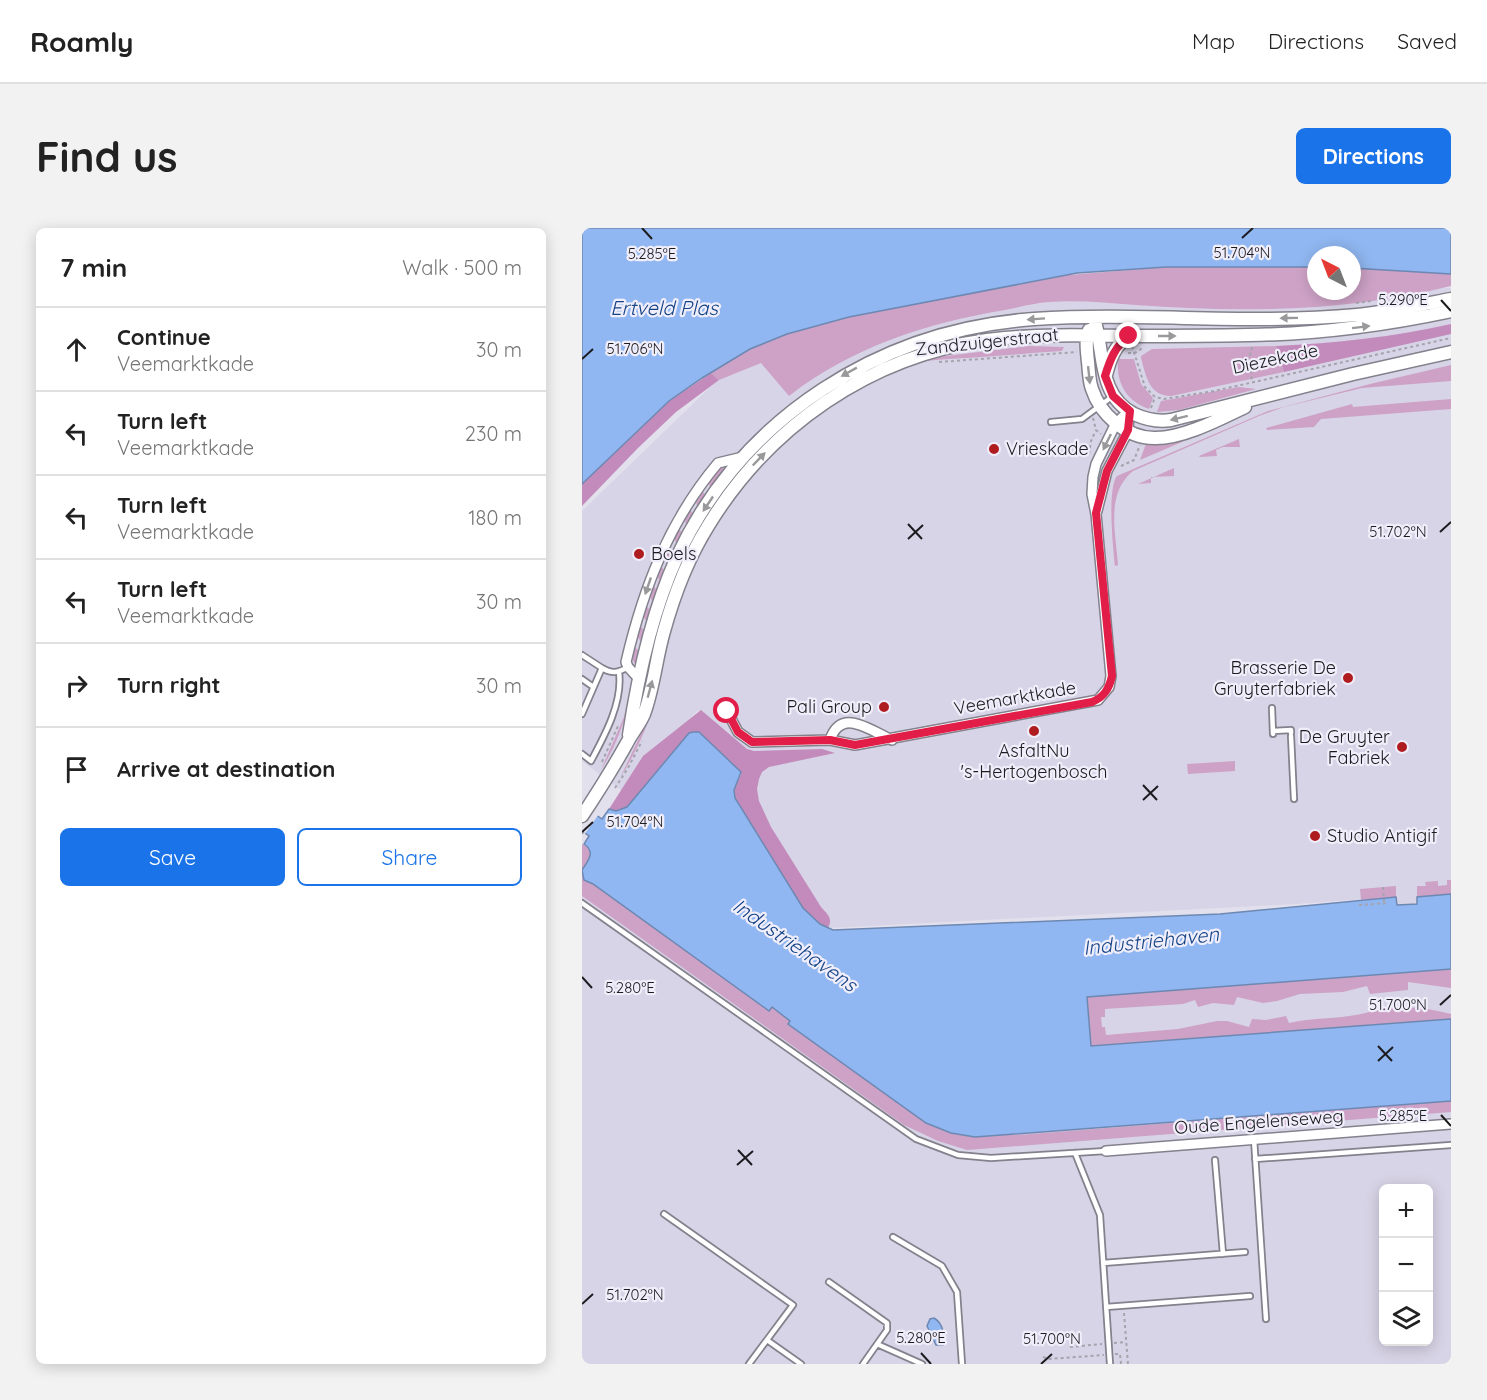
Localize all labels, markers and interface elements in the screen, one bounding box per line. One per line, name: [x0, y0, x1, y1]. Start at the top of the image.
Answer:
text: Roamly: [30, 24, 134, 59]
text: Map: [1192, 28, 1235, 54]
text: Directions: [1268, 28, 1364, 54]
text: Saved: [1397, 28, 1457, 54]
button: Directions: [1296, 128, 1451, 184]
text: Find us: [36, 130, 178, 183]
text: 51.704°N: [1214, 243, 1270, 262]
text: 5.285°E: [628, 244, 676, 263]
north arrow: [1307, 246, 1361, 300]
text: 7 min: [60, 251, 127, 284]
text: Walk · 500 m: [402, 255, 522, 280]
text: 5.290°E: [1378, 290, 1428, 309]
water label: Ertveld Plas: [610, 295, 719, 320]
one-way arrow: [1279, 313, 1298, 322]
one-way arrow: [1026, 315, 1045, 324]
route end: [1115, 322, 1141, 348]
one-way arrow: [1352, 322, 1371, 331]
text: Continue: [117, 323, 211, 351]
street label: Zandzuigerstraat: [914, 323, 1060, 360]
one-way arrow: [1157, 331, 1176, 340]
icon: ahead: [60, 333, 93, 366]
text: 30 m: [476, 337, 522, 362]
street label: Diezekade: [1230, 338, 1320, 379]
text: 51.706°N: [606, 339, 664, 358]
text: Veemarktkade: [117, 351, 254, 376]
one-way arrow: [1085, 365, 1094, 384]
one-way arrow: [841, 367, 858, 377]
text: Turn left: [117, 407, 207, 435]
one-way arrow: [1170, 413, 1188, 423]
icon: left: [60, 417, 93, 450]
text: 230 m: [465, 421, 522, 446]
one-way arrow: [1102, 433, 1112, 450]
text: Veemarktkade: [117, 435, 254, 460]
place label: Vrieskade: [1006, 437, 1089, 460]
marker: Vrieskade: [987, 442, 1001, 456]
one-way arrow: [751, 453, 765, 467]
text: Turn left: [117, 491, 207, 519]
one-way arrow: [702, 495, 714, 511]
icon: left: [60, 501, 93, 534]
text: 180 m: [468, 505, 522, 530]
text: Veemarktkade: [117, 519, 254, 544]
text: 51.702°N: [1369, 522, 1427, 541]
place label: Boels: [651, 542, 696, 565]
marker: Boels: [632, 547, 646, 561]
text: Turn left: [117, 575, 207, 603]
one-way arrow: [642, 577, 652, 595]
icon: left: [60, 585, 93, 618]
text: 30 m: [476, 589, 522, 614]
text: Veemarktkade: [117, 603, 254, 628]
place label: Brasserie De Gruyterfabriek: [1214, 656, 1336, 700]
icon: right: [60, 669, 93, 702]
text: Turn right: [117, 671, 221, 699]
marker: Brasserie De Gruyterfabriek: [1341, 671, 1355, 685]
text: 30 m: [476, 673, 522, 698]
street label: Veemarktkade: [952, 675, 1078, 720]
one-way arrow: [646, 680, 656, 698]
place label: Pali Group: [786, 695, 872, 718]
route start: [713, 697, 739, 723]
marker: Pali Group: [877, 700, 891, 714]
marker: AsfaltNu 's-Hertogenbosch: [1027, 724, 1041, 738]
place label: De Gruyter Fabriek: [1299, 725, 1390, 769]
place label: AsfaltNu 's-Hertogenbosch: [960, 739, 1108, 783]
marker: De Gruyter Fabriek: [1395, 740, 1409, 754]
icon: arrive: [60, 753, 93, 786]
text: Arrive at destination: [117, 755, 335, 783]
text: 51.704°N: [607, 812, 663, 831]
place label: Studio Antigif: [1327, 824, 1438, 847]
button: Save: [60, 828, 285, 886]
button: Share: [297, 828, 522, 886]
marker: Studio Antigif: [1308, 829, 1322, 843]
water label: Industriehavens: [728, 893, 863, 998]
water label: Industriehaven: [1082, 921, 1221, 960]
text: 5.280°E: [605, 978, 655, 997]
text: 51.700°N: [1369, 995, 1427, 1014]
street label: Oude Engelenseweg: [1174, 1104, 1344, 1139]
text: 5.285°E: [1379, 1106, 1427, 1125]
map controls: [1379, 1184, 1433, 1346]
button: +: [1379, 1184, 1433, 1238]
button: −: [1379, 1238, 1433, 1292]
text: 51.702°N: [606, 1285, 664, 1304]
button: layers: [1379, 1292, 1433, 1346]
text: 5.280°E: [896, 1328, 946, 1347]
text: 51.700°N: [1023, 1329, 1081, 1348]

